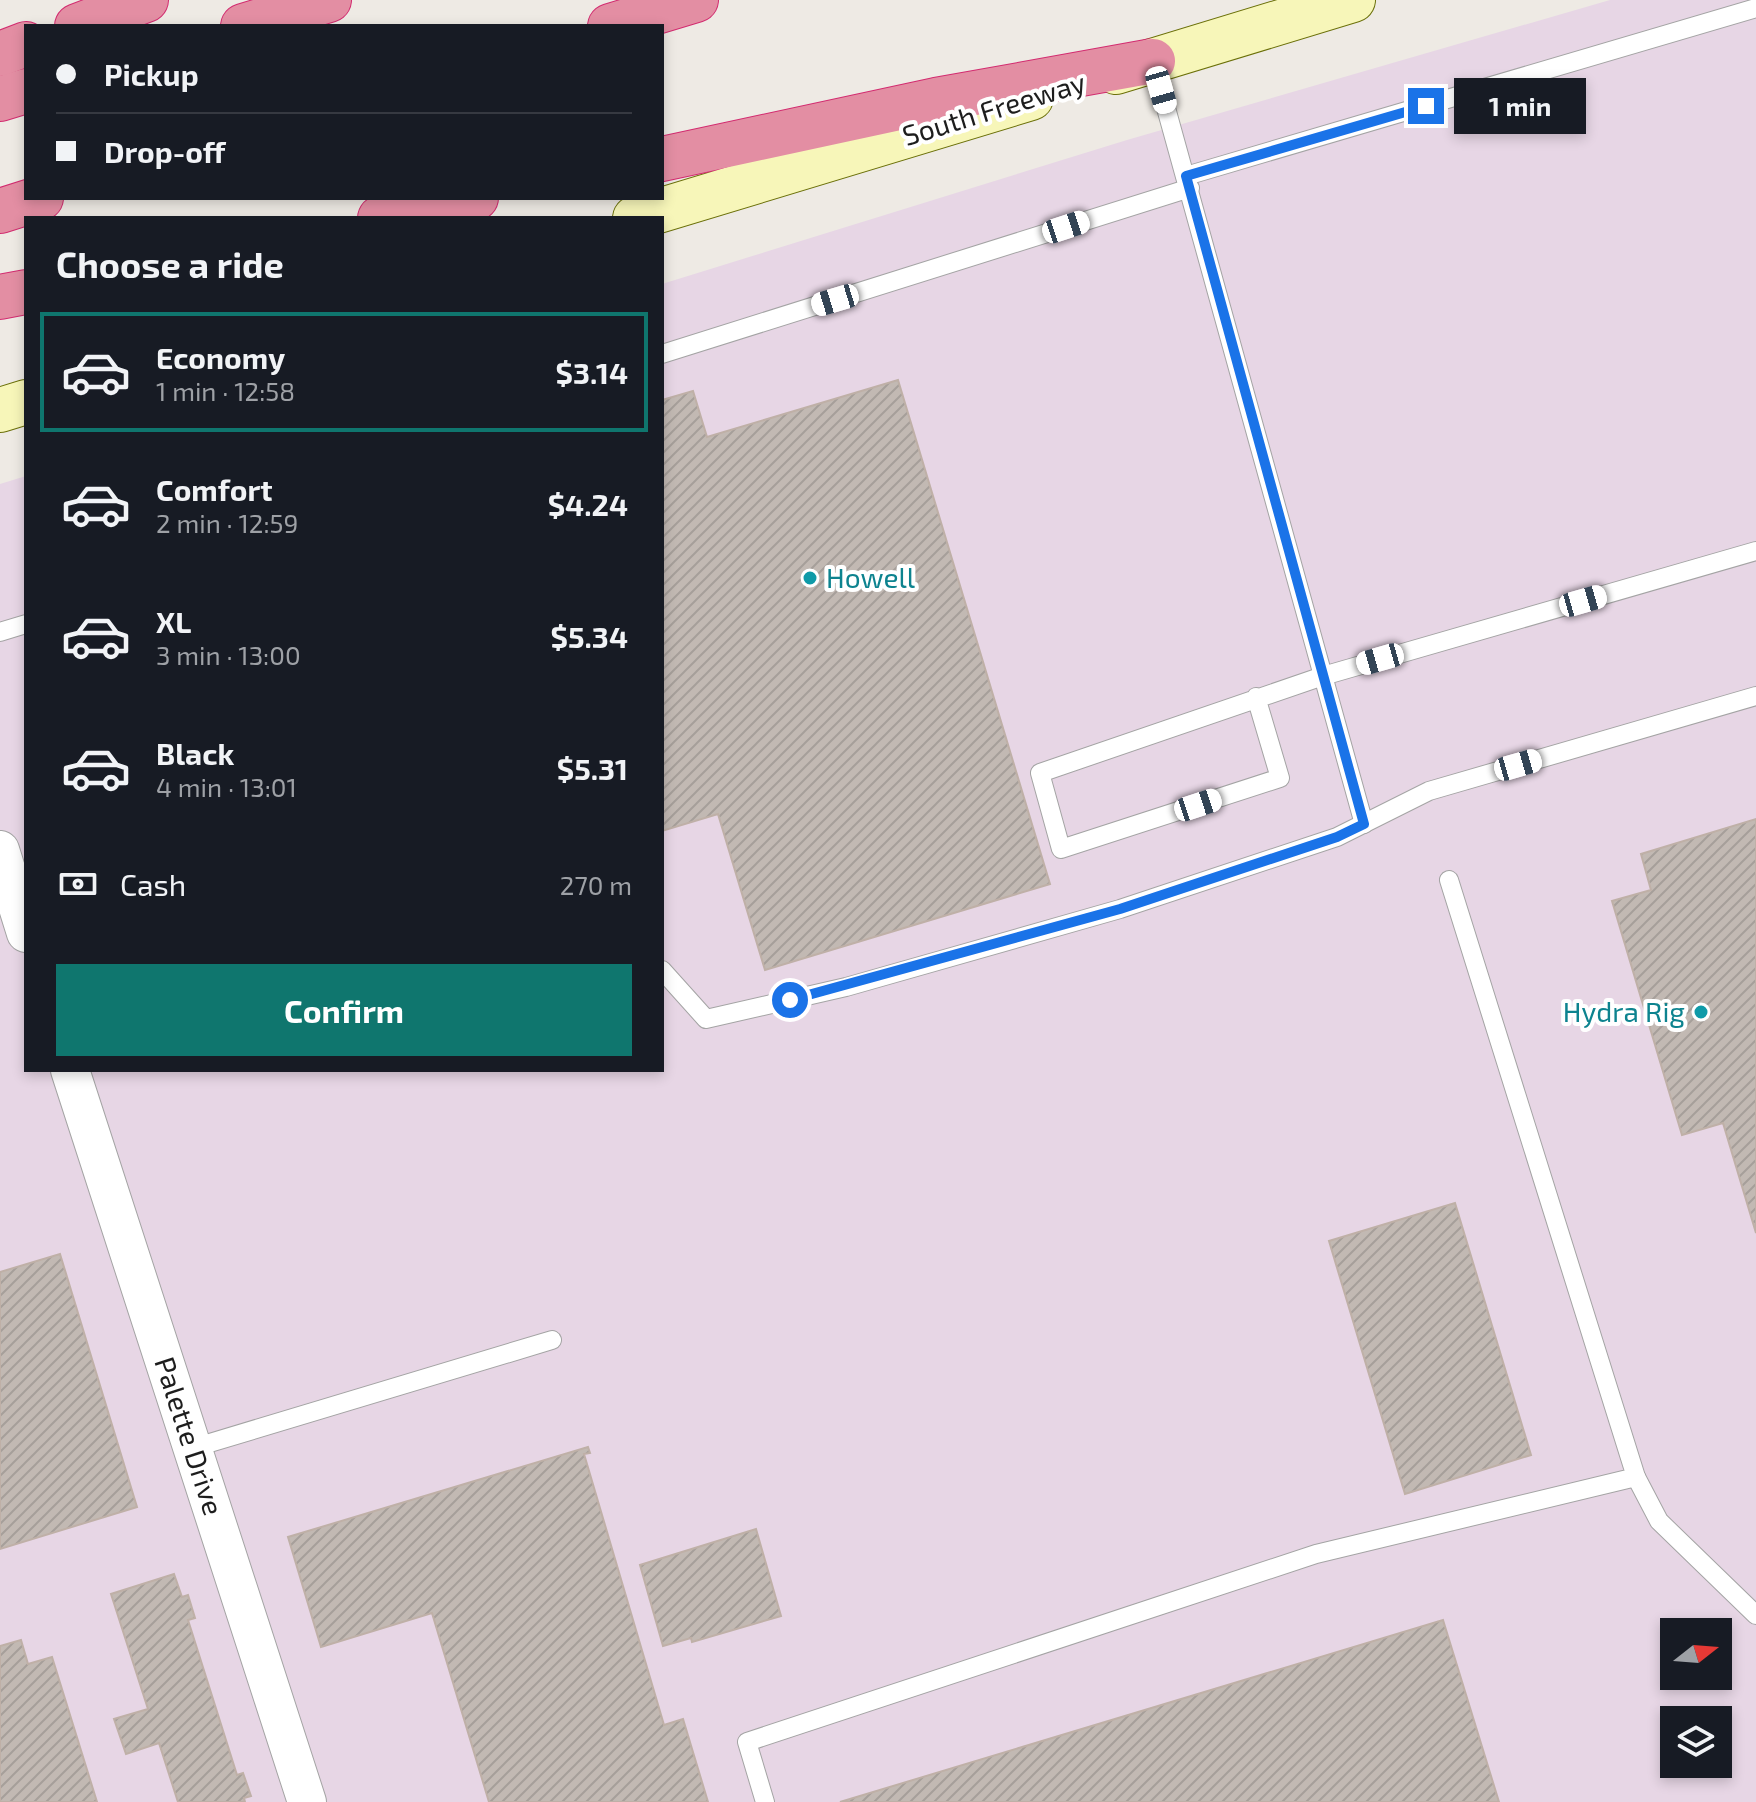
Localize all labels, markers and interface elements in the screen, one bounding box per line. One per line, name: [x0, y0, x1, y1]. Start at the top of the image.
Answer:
text: Pickup: [104, 56, 199, 92]
street label: South Freeway: [898, 64, 1089, 152]
car: [1143, 64, 1179, 116]
callout: 1 min: [1454, 78, 1586, 134]
route end: [1408, 88, 1444, 124]
text: 1 min: [1489, 90, 1551, 121]
text: Drop-off: [104, 133, 226, 169]
car: [1039, 208, 1093, 246]
text: Choose a ride: [56, 242, 284, 285]
car: [809, 282, 861, 318]
icon: car: [60, 336, 132, 408]
text: Economy: [156, 339, 285, 375]
text: $3.14: [556, 354, 628, 390]
text: 1 min · 12:58: [156, 375, 295, 406]
icon: car: [60, 468, 132, 540]
text: Comfort: [156, 471, 273, 507]
text: $4.24: [548, 486, 628, 522]
text: 2 min · 12:59: [156, 507, 298, 538]
place label: Howell: [826, 560, 916, 594]
marker: Howell: [801, 569, 819, 587]
car: [1557, 583, 1609, 619]
icon: car: [60, 600, 132, 672]
text: XL: [156, 603, 191, 639]
text: $5.34: [551, 618, 628, 654]
text: 3 min · 13:00: [156, 639, 301, 670]
car: [1354, 641, 1406, 677]
icon: car: [60, 732, 132, 804]
text: Black: [156, 735, 234, 771]
car: [1492, 747, 1544, 783]
text: $5.31: [557, 750, 628, 786]
text: 4 min · 13:01: [156, 771, 297, 802]
car: [1171, 786, 1225, 824]
icon: cash: [56, 862, 100, 906]
text: Cash: [120, 866, 186, 902]
text: 270 m: [560, 869, 632, 900]
button: Confirm: [56, 964, 632, 1056]
route start: [772, 982, 808, 1018]
place label: Hydra Rig: [1563, 994, 1685, 1028]
marker: Hydra Rig: [1692, 1003, 1710, 1021]
street label: Palette Drive: [148, 1352, 231, 1519]
north arrow: [1660, 1618, 1732, 1690]
map controls: [1660, 1618, 1732, 1778]
button: layers: [1660, 1706, 1732, 1778]

